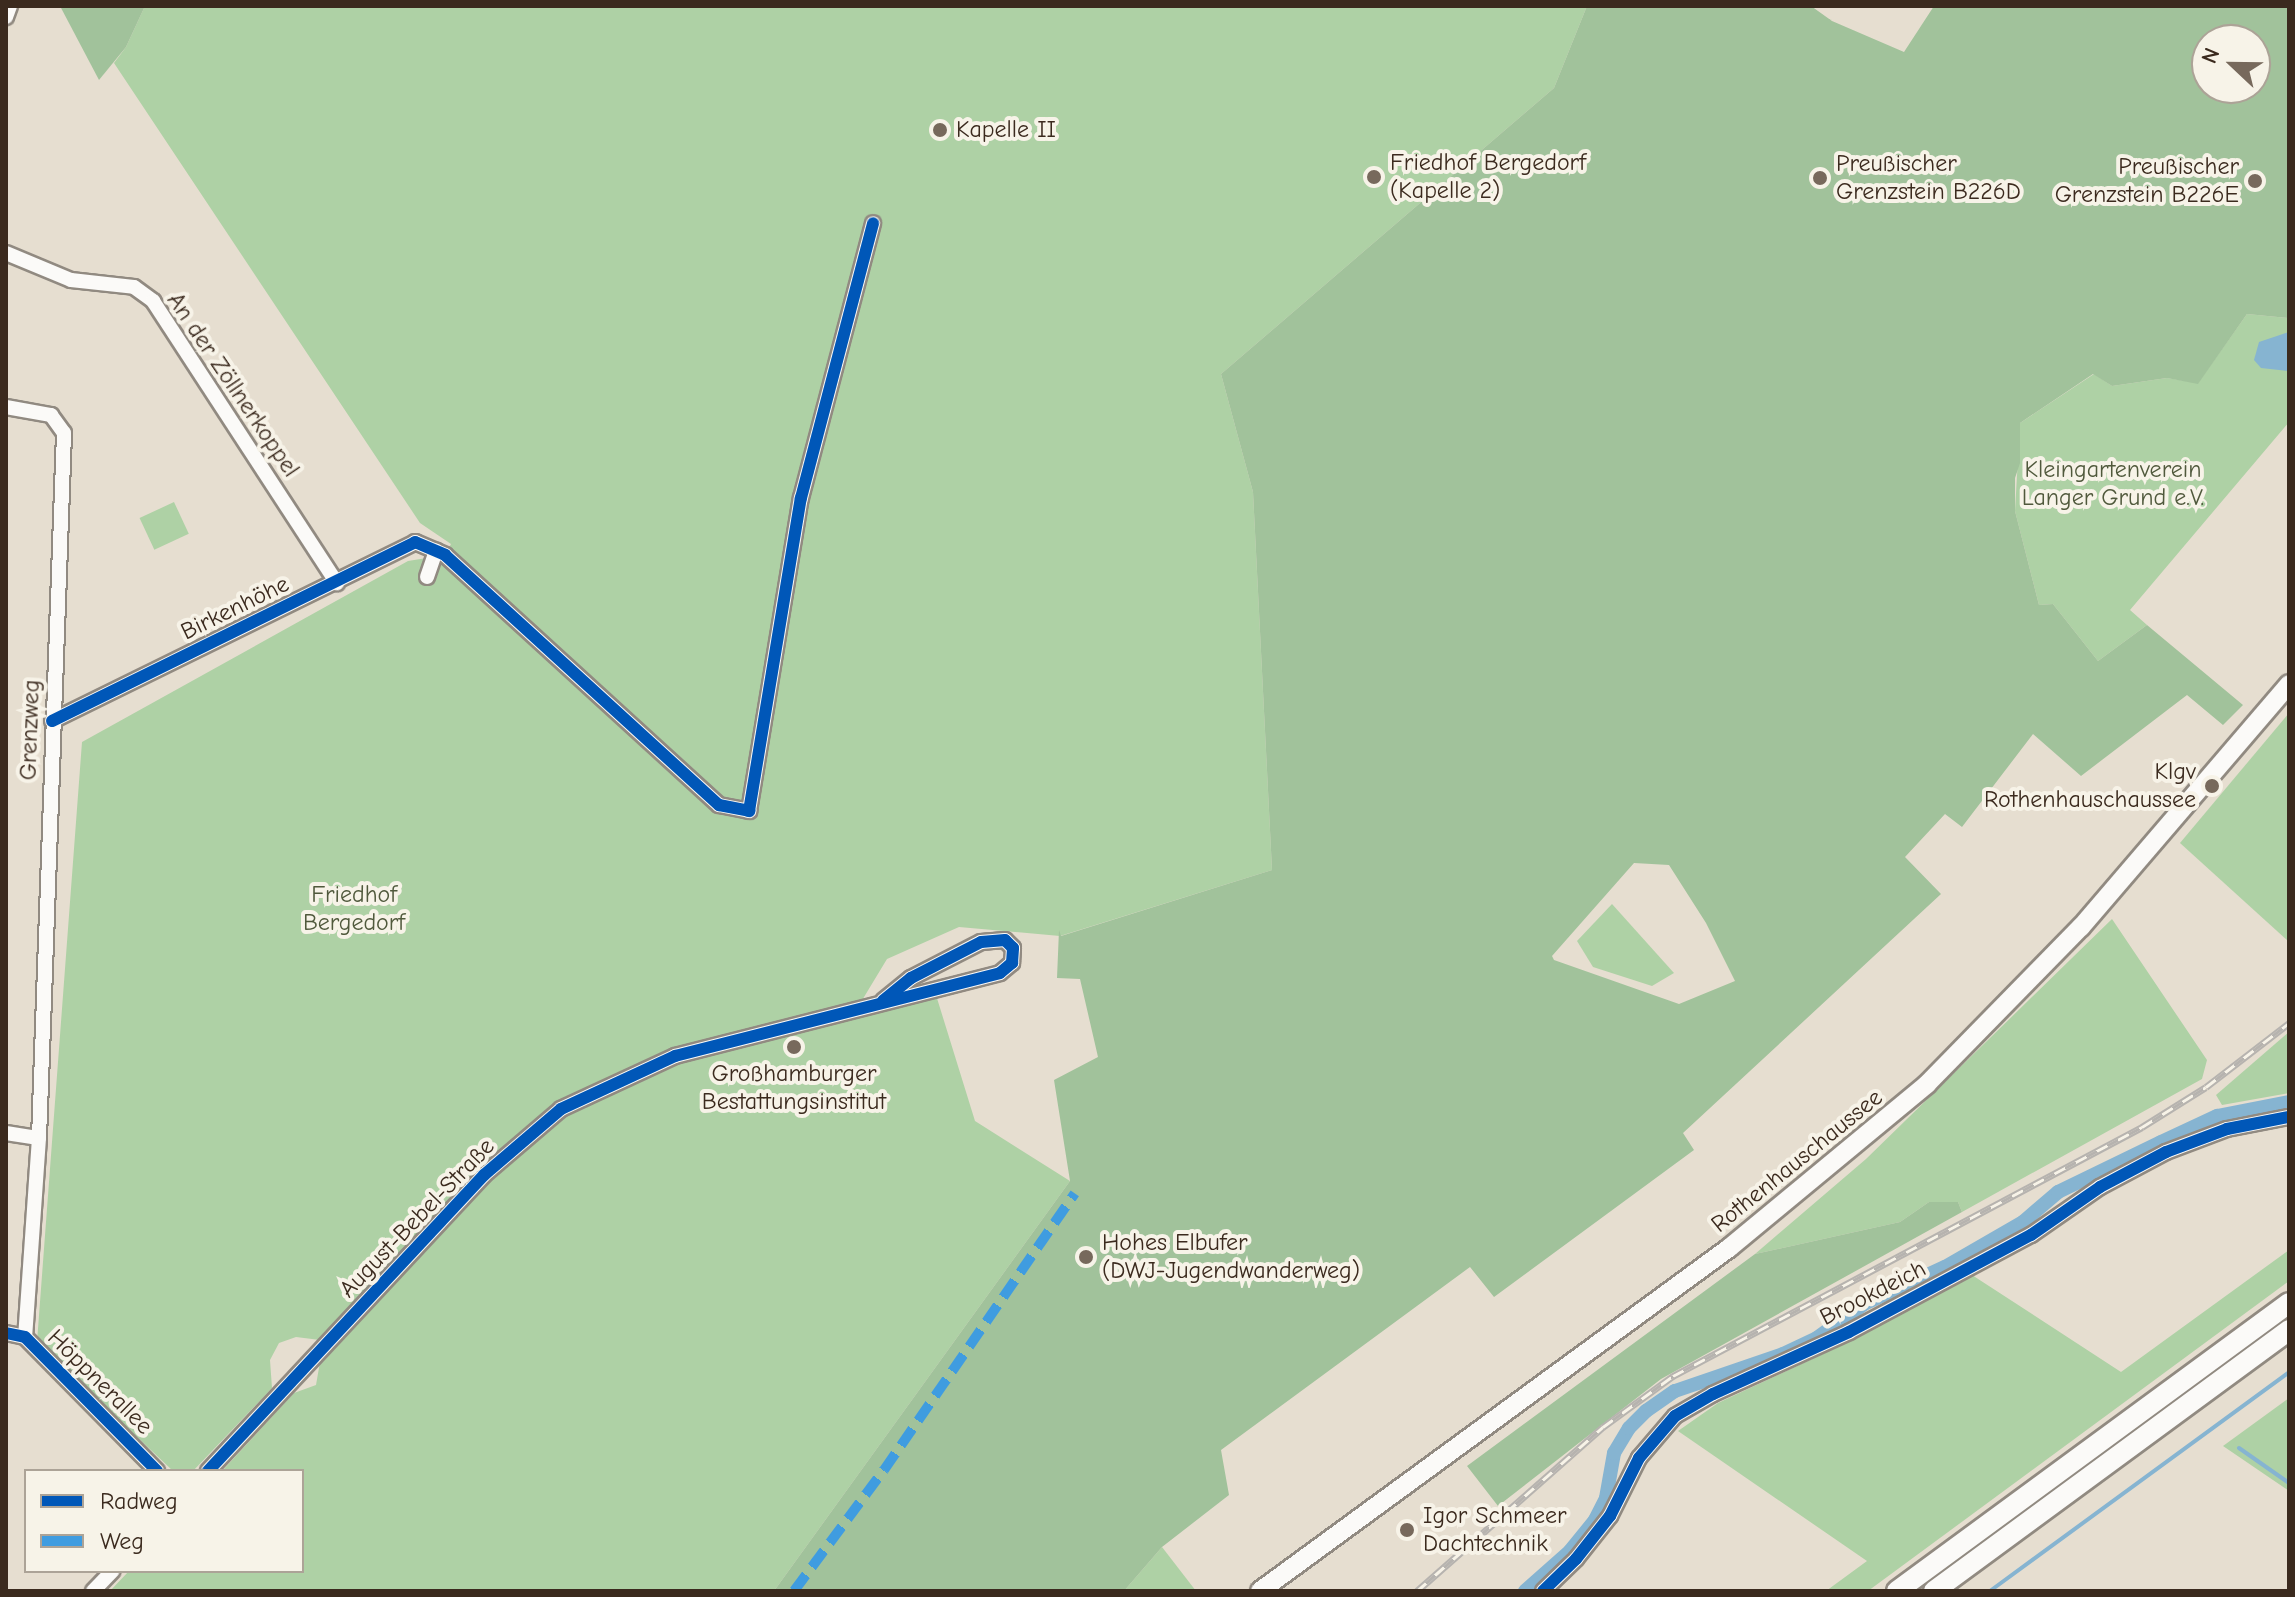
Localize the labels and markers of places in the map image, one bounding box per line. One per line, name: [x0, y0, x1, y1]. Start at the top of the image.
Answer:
place label: Kapelle II: [956, 116, 1056, 144]
marker: Kapelle II: [931, 121, 949, 139]
place label: Friedhof Bergedorf (Kapelle 2): [1390, 149, 1586, 205]
place label: Preußischer Grenzstein B226D: [1836, 150, 2021, 206]
place label: Preußischer Grenzstein B226E: [2055, 153, 2239, 209]
marker: Friedhof Bergedorf (Kapelle 2): [1365, 168, 1383, 186]
marker: Preußischer Grenzstein B226D: [1811, 169, 1829, 187]
marker: Preußischer Grenzstein B226E: [2246, 172, 2264, 190]
place label: Klgv Rothenhauschaussee: [1984, 758, 2196, 814]
marker: Klgv Rothenhauschaussee: [2203, 777, 2221, 795]
marker: Großhamburger Bestattungsinstitut: [785, 1038, 803, 1056]
place label: Großhamburger Bestattungsinstitut: [702, 1060, 886, 1116]
place label: Hohes Elbufer (DWJ-Jugendwanderweg): [1102, 1229, 1360, 1285]
marker: Hohes Elbufer (DWJ-Jugendwanderweg): [1077, 1248, 1095, 1266]
place label: Igor Schmeer Dachtechnik: [1423, 1502, 1566, 1558]
marker: Igor Schmeer Dachtechnik: [1398, 1521, 1416, 1539]

